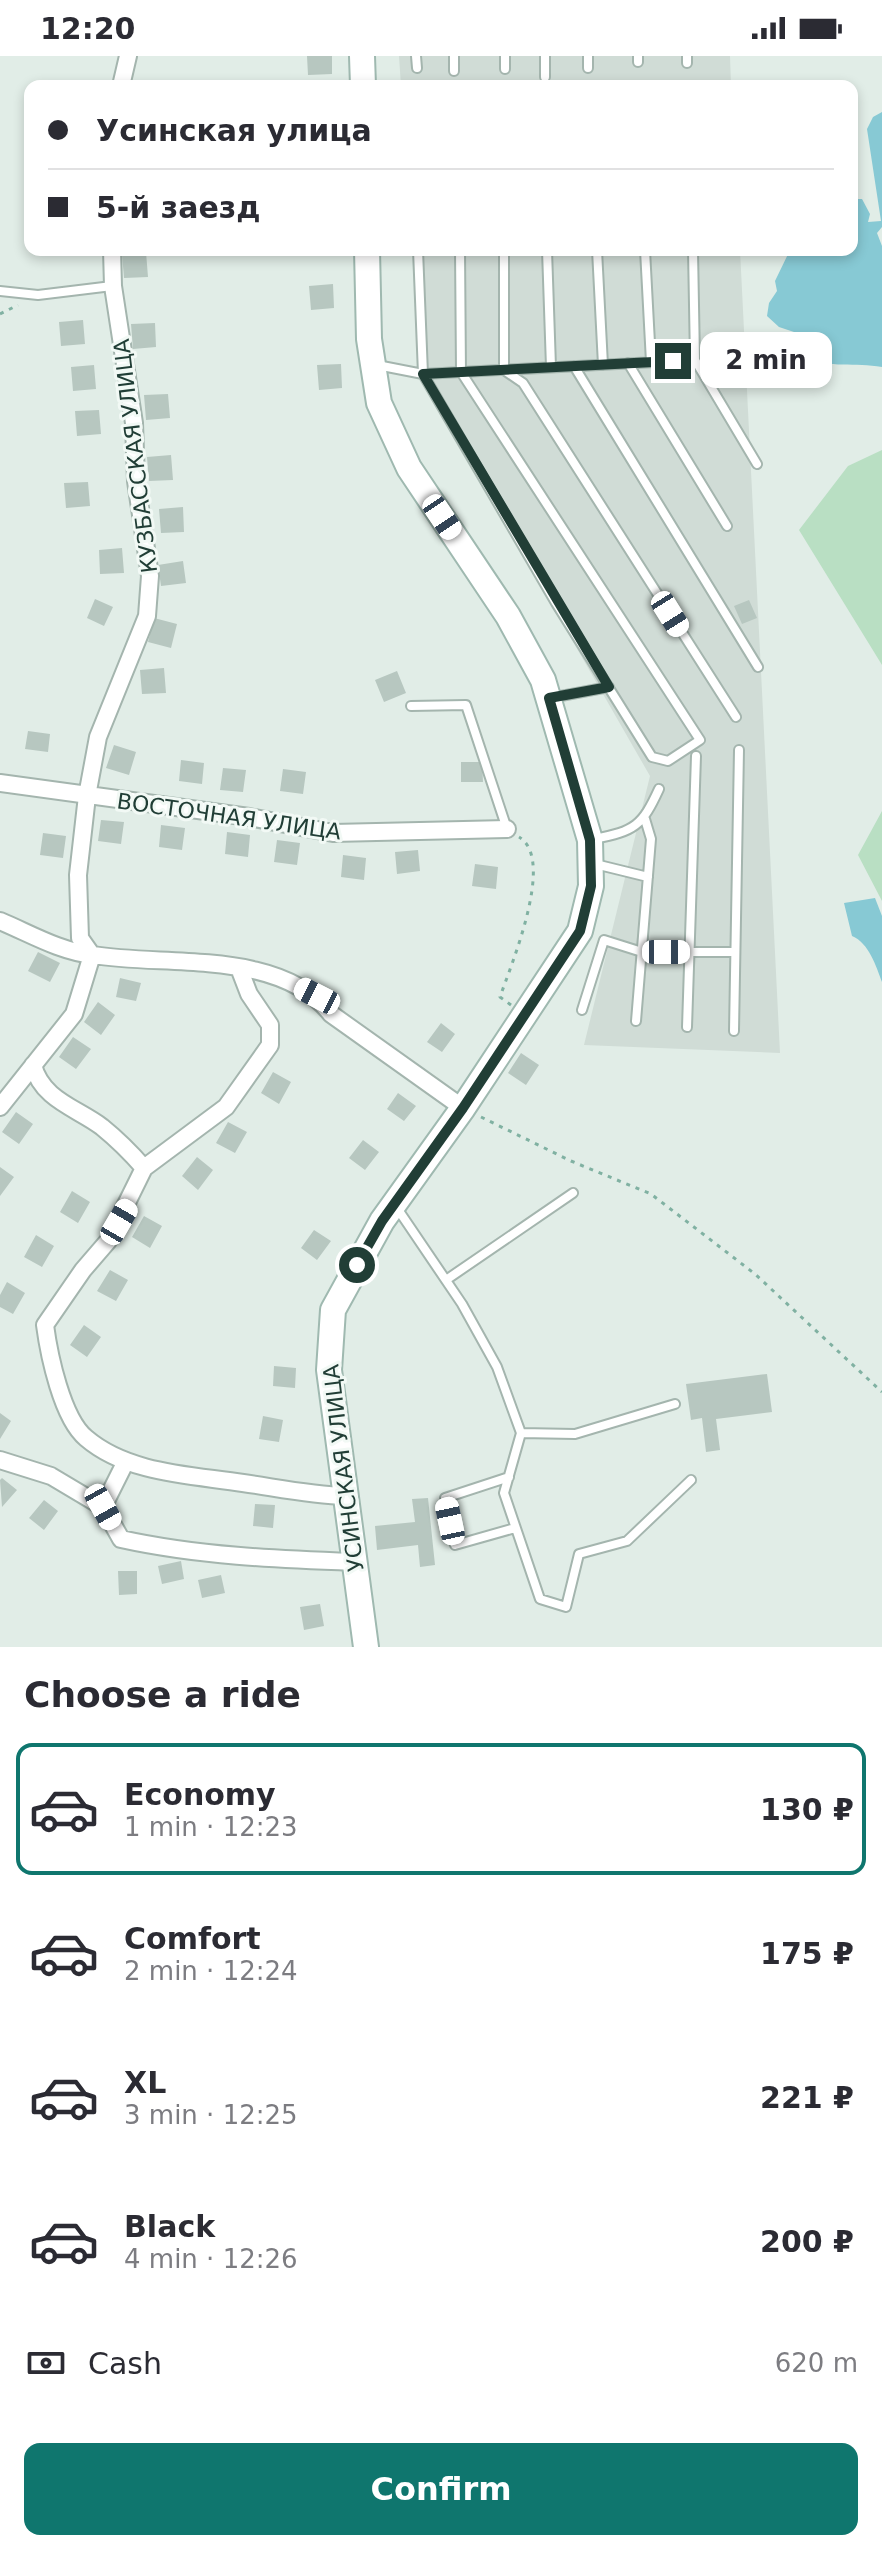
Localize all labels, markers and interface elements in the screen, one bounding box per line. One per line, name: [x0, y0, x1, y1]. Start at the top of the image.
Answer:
text: 12:20: [40, 11, 136, 46]
text: Усинская улица: [96, 113, 372, 148]
text: 5-й заезд: [96, 190, 260, 225]
callout: 2 min: [701, 333, 833, 389]
street label: КУЗБАССКАЯ УЛИЦА: [109, 338, 162, 574]
route end: [655, 343, 691, 379]
text: 2 min: [725, 345, 807, 375]
car: [419, 490, 465, 544]
car: [647, 587, 693, 641]
street label: ВОСТОЧНАЯ УЛИЦА: [115, 788, 343, 845]
car: [642, 940, 690, 964]
car: [290, 974, 344, 1018]
car: [97, 1195, 141, 1249]
route start: [339, 1247, 375, 1283]
street label: УСИНСКАЯ УЛИЦА: [318, 1363, 369, 1573]
car: [81, 1480, 125, 1534]
car: [433, 1495, 467, 1547]
text: Choose a ride: [24, 1674, 301, 1715]
icon: car: [28, 1773, 100, 1845]
text: Economy: [124, 1777, 276, 1812]
text: 130 ₽: [760, 1792, 854, 1827]
text: 1 min · 12:23: [124, 1812, 298, 1842]
icon: car: [28, 1917, 100, 1989]
text: Comfort: [124, 1921, 261, 1956]
text: 175 ₽: [760, 1936, 854, 1971]
text: 2 min · 12:24: [124, 1956, 298, 1986]
icon: car: [28, 2061, 100, 2133]
text: XL: [124, 2065, 166, 2100]
text: 221 ₽: [760, 2080, 854, 2115]
text: 3 min · 12:25: [124, 2100, 298, 2130]
icon: car: [28, 2205, 100, 2277]
text: Black: [124, 2209, 215, 2244]
text: 200 ₽: [760, 2224, 854, 2259]
text: 4 min · 12:26: [124, 2244, 298, 2274]
icon: cash: [24, 2341, 68, 2385]
text: Cash: [88, 2346, 162, 2381]
text: 620 m: [775, 2348, 858, 2378]
button: Confirm: [24, 2443, 858, 2535]

